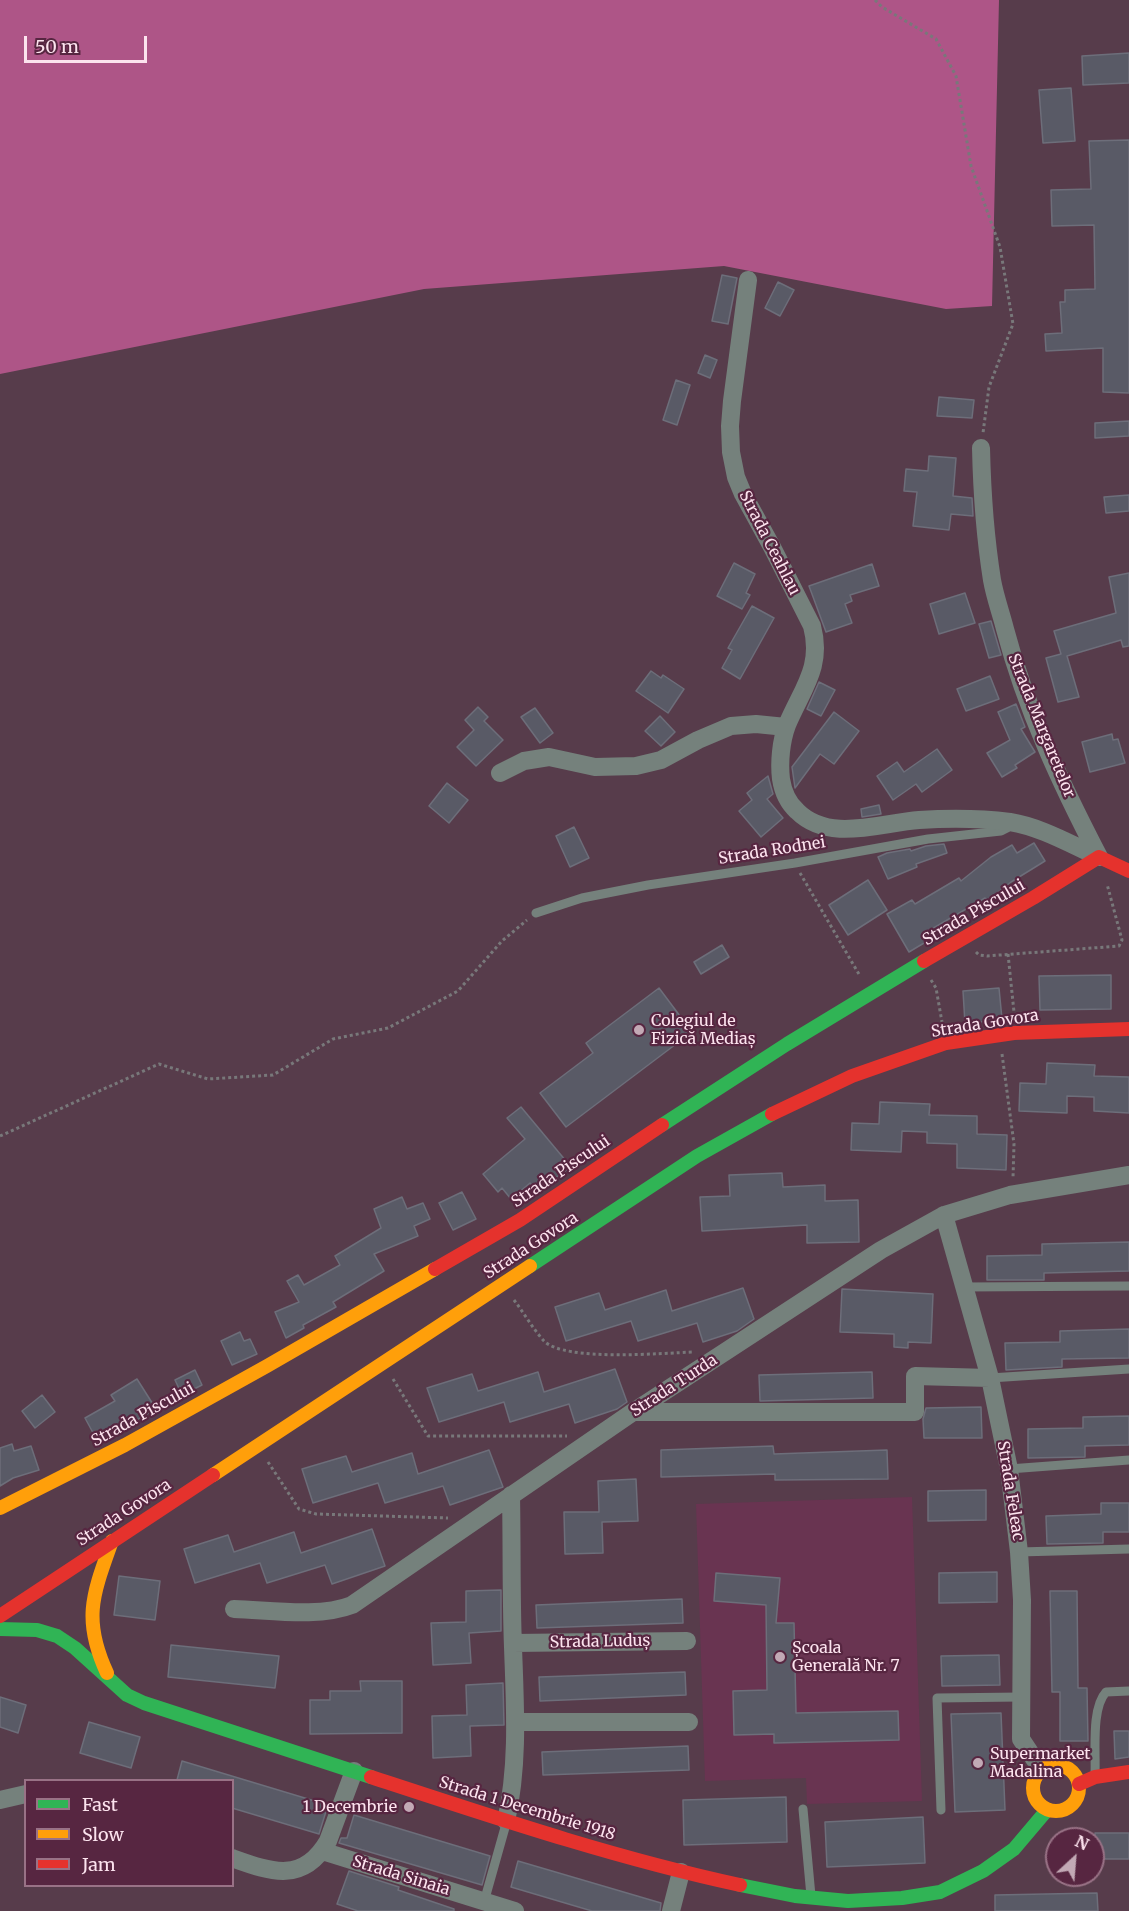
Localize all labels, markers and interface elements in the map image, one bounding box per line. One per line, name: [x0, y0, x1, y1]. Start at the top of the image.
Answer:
scale bar: [27, 24, 150, 62]
text: 50 m: [35, 35, 79, 58]
street label: Strada Ceahlau: [734, 488, 804, 598]
street label: Strada Margaretelor: [1003, 651, 1079, 801]
street label: Strada Rodnei: [717, 833, 827, 869]
street label: Strada Piscului: [919, 876, 1029, 950]
street label: Strada Govora: [930, 1006, 1040, 1042]
place label: Colegiul de Fizică Mediaș: [651, 1011, 756, 1049]
marker: Colegiul de Fizică Mediaș: [632, 1023, 646, 1037]
street label: Strada Piscului: [508, 1132, 614, 1212]
street label: Strada Govora: [480, 1208, 582, 1284]
street label: Strada Turda: [627, 1351, 721, 1421]
street label: Strada Piscului: [88, 1379, 198, 1451]
street label: Strada Feleac: [993, 1440, 1027, 1542]
street label: Strada Govora: [73, 1475, 175, 1551]
street label: Strada Luduș: [550, 1632, 650, 1652]
place label: Școala Generală Nr. 7: [792, 1638, 900, 1676]
marker: Școala Generală Nr. 7: [773, 1650, 787, 1664]
place label: Supermarket Madalina: [990, 1744, 1091, 1782]
marker: Supermarket Madalina: [971, 1756, 985, 1770]
street label: Strada 1 Decembrie 1918: [436, 1773, 618, 1845]
legend: [24, 1779, 234, 1887]
text: Fast: [82, 1793, 118, 1816]
place label: 1 Decembrie: [303, 1797, 397, 1817]
marker: 1 Decembrie: [402, 1800, 416, 1814]
text: Slow: [82, 1823, 124, 1846]
north arrow: [1045, 1827, 1105, 1887]
text: N: [1072, 1831, 1092, 1854]
street label: Strada Sinaia: [350, 1852, 452, 1900]
text: Jam: [82, 1853, 116, 1876]

